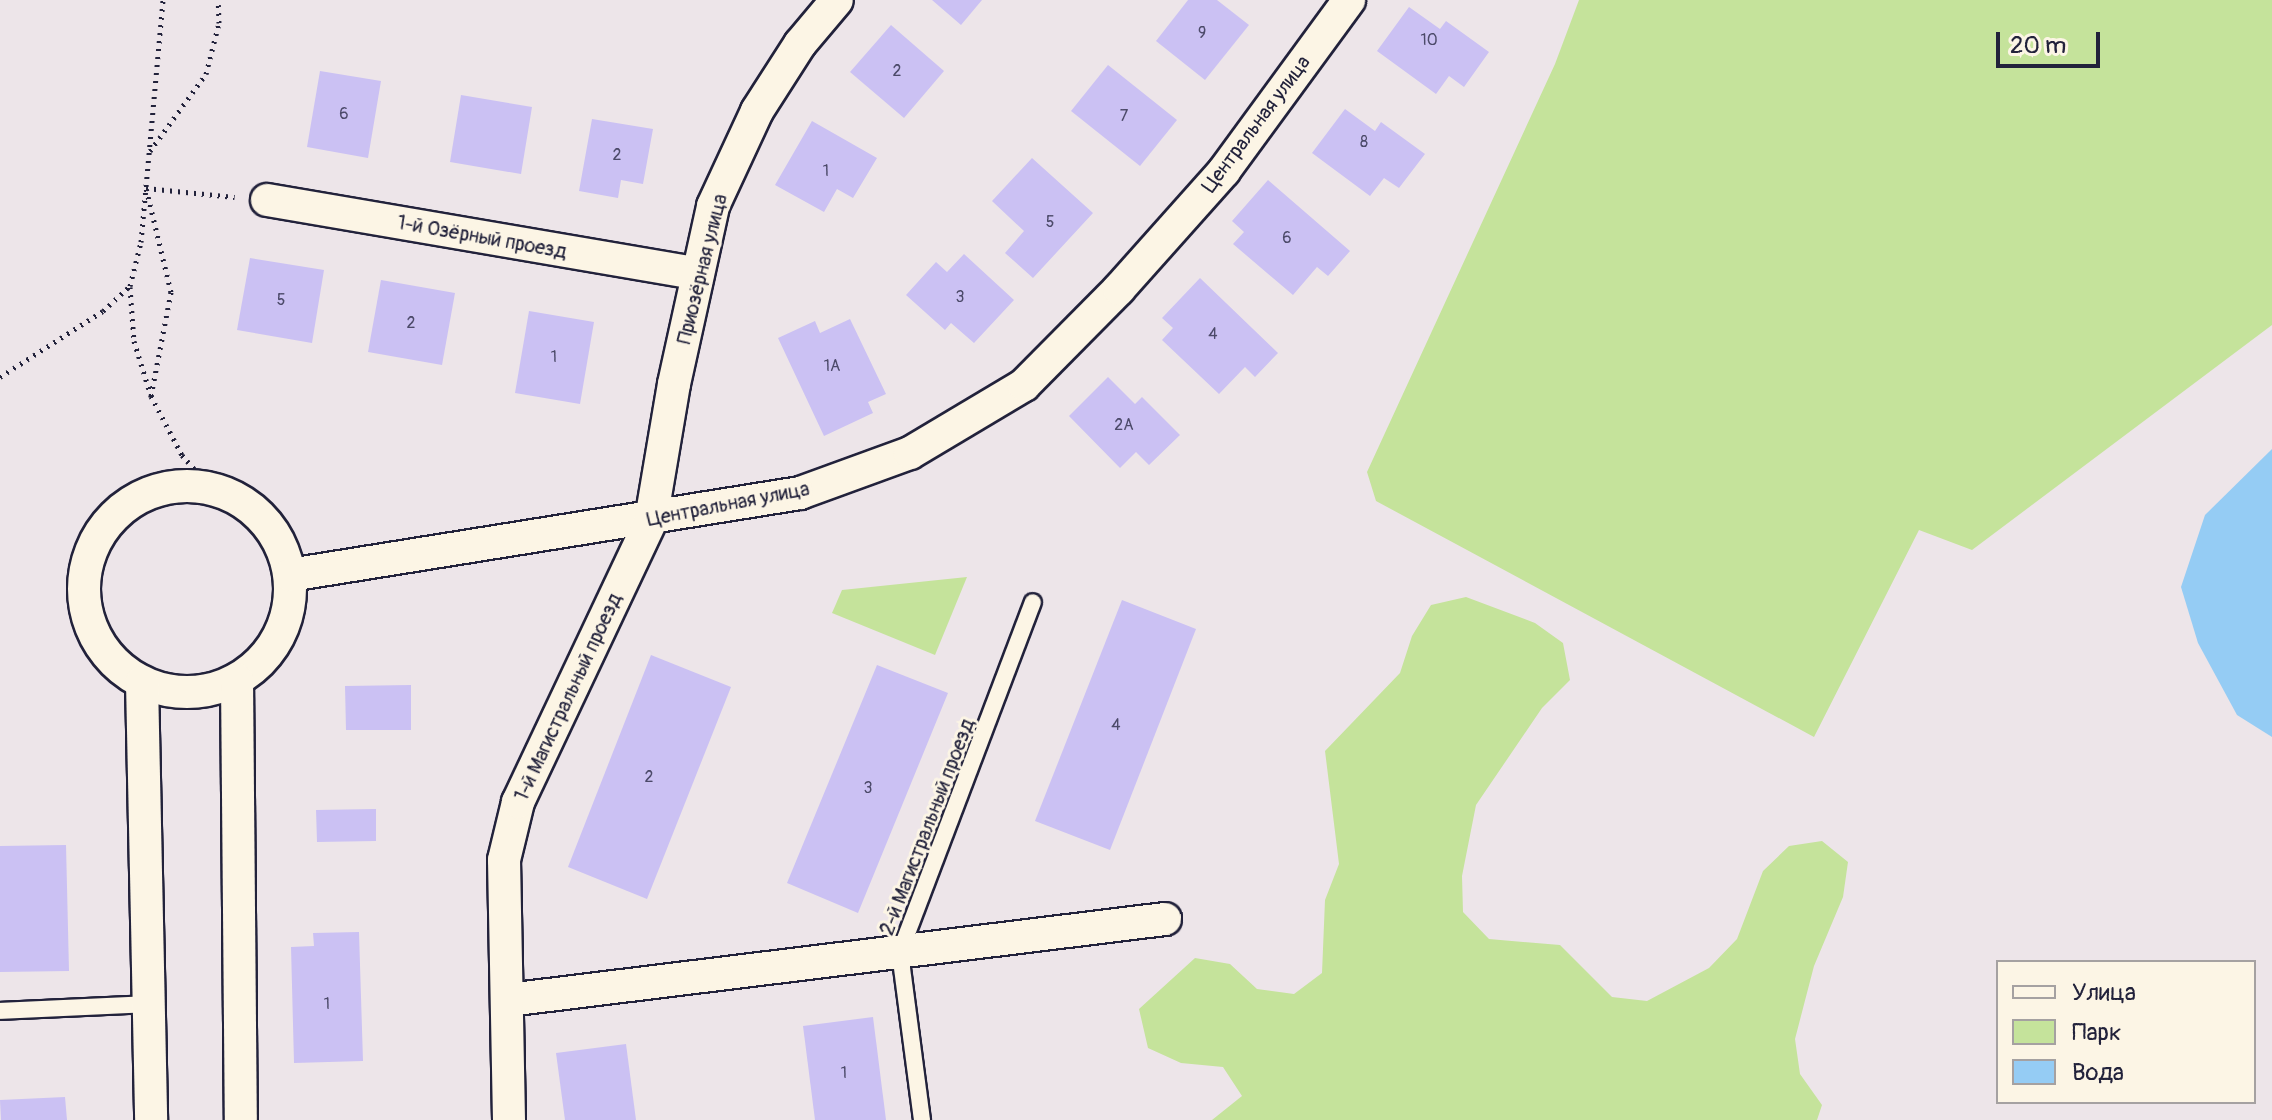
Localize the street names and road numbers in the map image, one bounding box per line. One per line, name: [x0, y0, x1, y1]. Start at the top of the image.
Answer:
street label: Центральная улица: [1197, 51, 1315, 197]
street label: Приозёрная улица: [672, 191, 732, 347]
street label: 1-й Озёрный проезд: [395, 210, 569, 264]
street label: Центральная улица: [645, 476, 811, 532]
street label: 1-й Магистральный проезд: [509, 589, 627, 805]
street label: 2-й Магистральный проезд: [875, 715, 979, 939]

